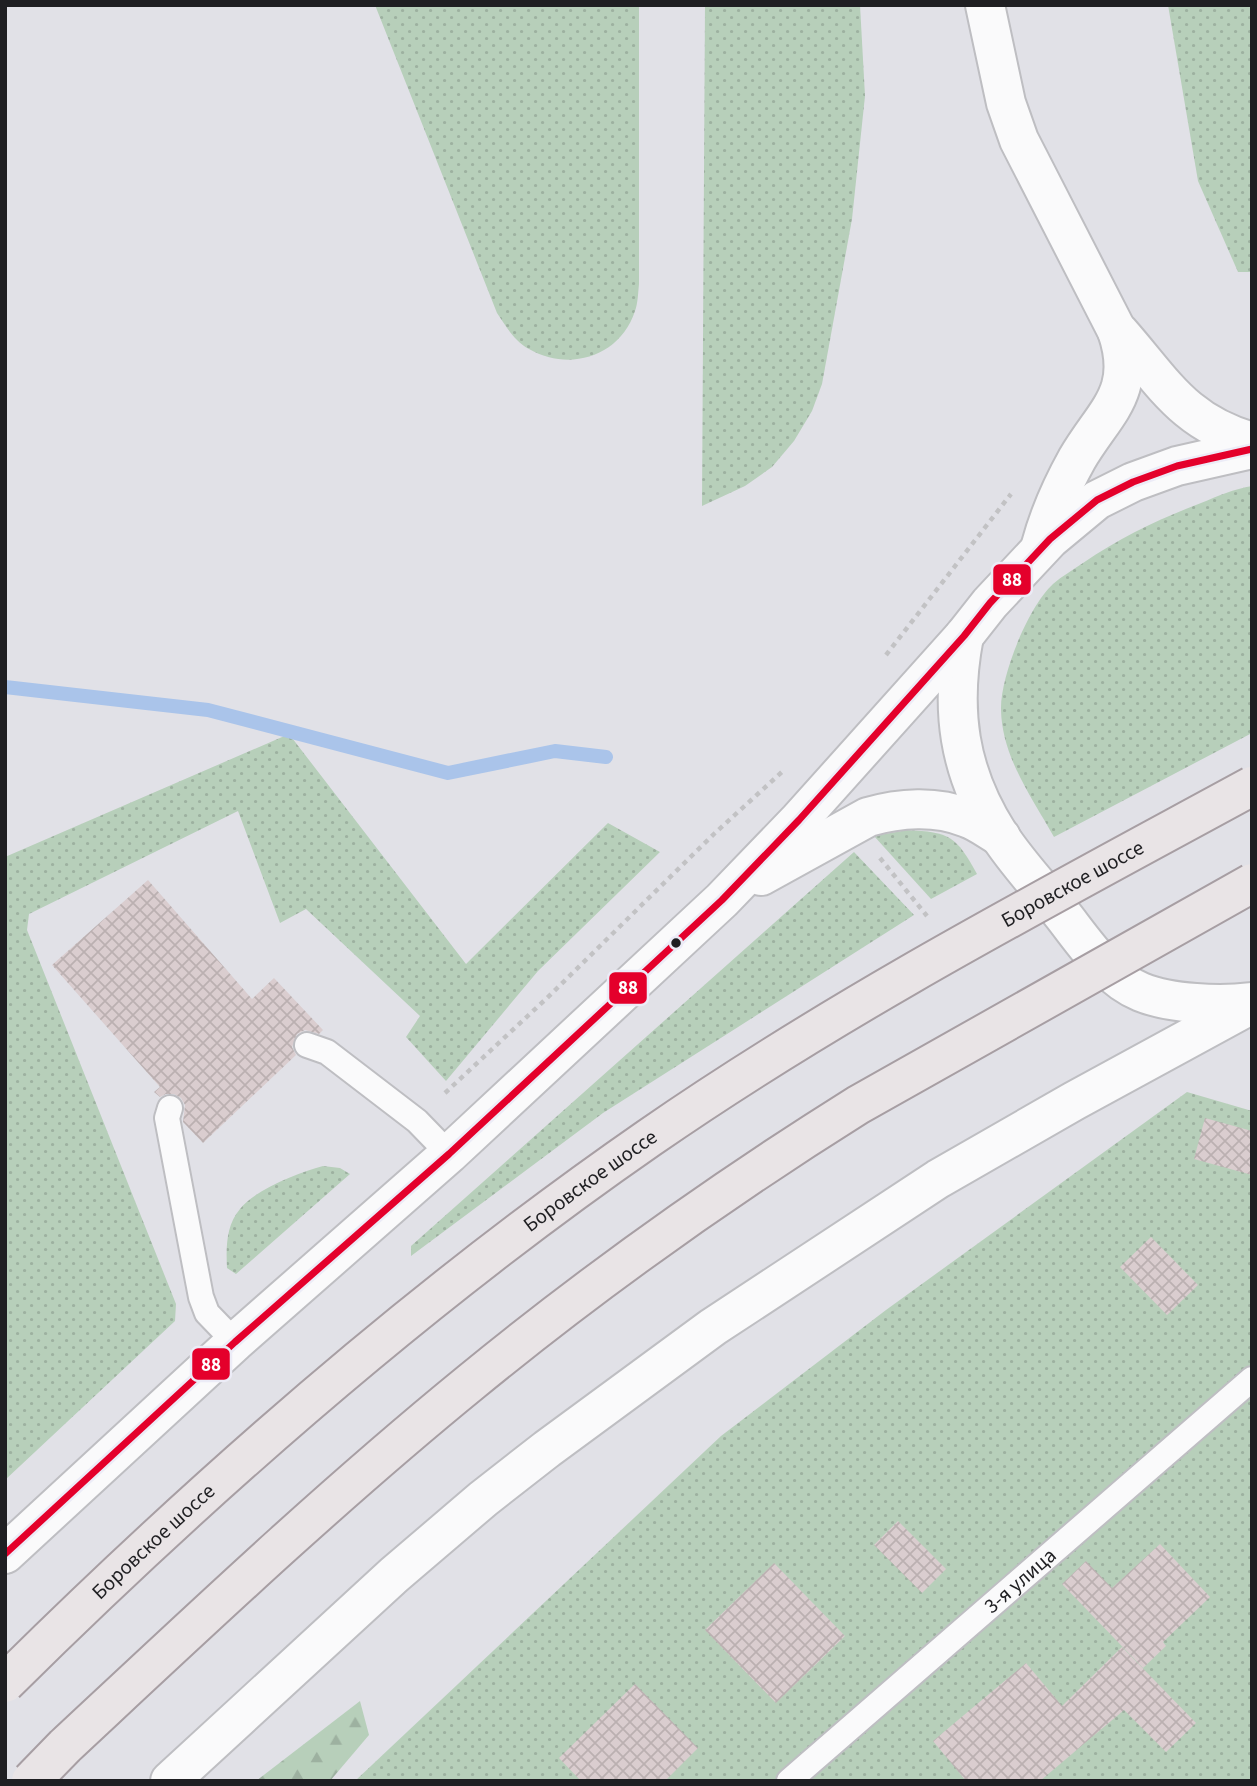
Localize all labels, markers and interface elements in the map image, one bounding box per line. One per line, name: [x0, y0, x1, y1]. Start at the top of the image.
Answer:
line badge: 88: [992, 563, 1032, 596]
text: 88: [1002, 567, 1022, 594]
street label: Боровское шоссе: [996, 832, 1149, 935]
unlabelled marker: [669, 936, 683, 950]
line badge: 88: [608, 971, 648, 1005]
text: 88: [618, 975, 638, 1002]
street label: Боровское шоссе: [517, 1122, 663, 1239]
line badge: 88: [191, 1347, 231, 1381]
text: 88: [201, 1352, 221, 1379]
street label: Боровское шоссе: [85, 1476, 222, 1606]
street label: 3-я улица: [977, 1541, 1063, 1620]

